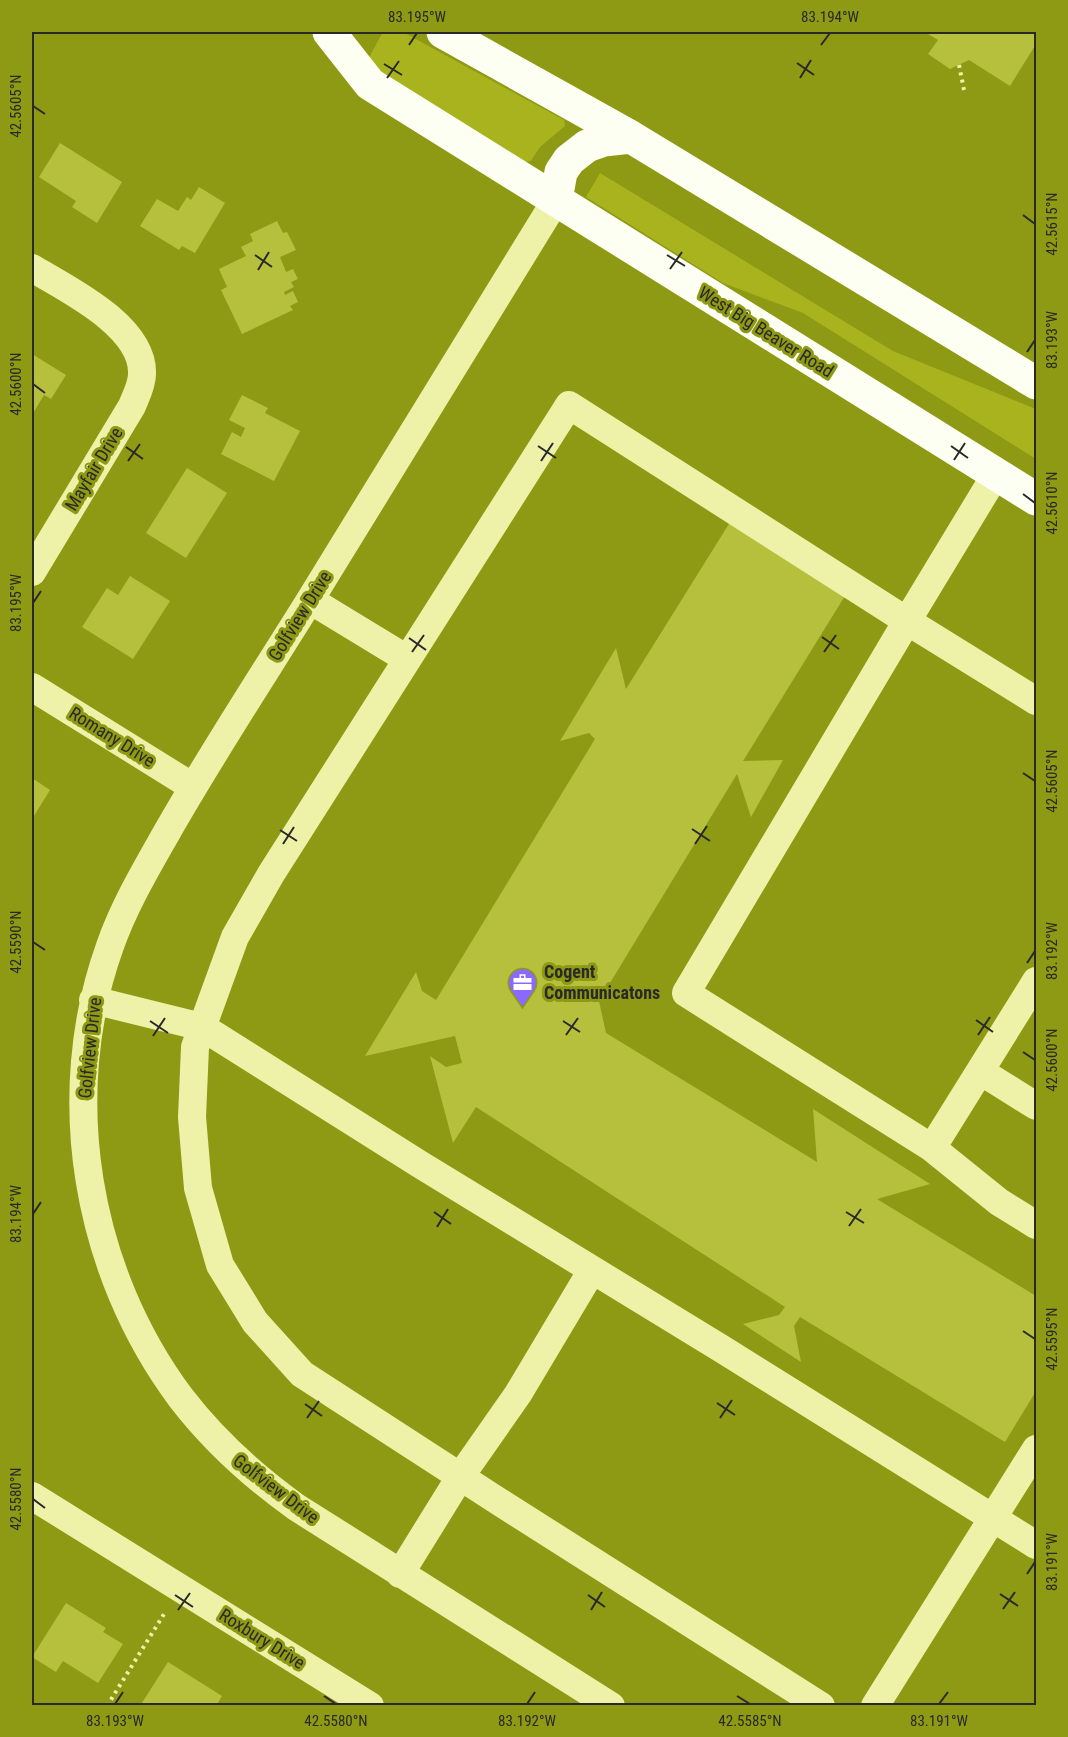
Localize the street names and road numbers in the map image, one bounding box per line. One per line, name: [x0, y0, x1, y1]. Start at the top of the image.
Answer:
street label: West Big Beaver Road: [695, 282, 838, 382]
street label: Mayfair Drive: [60, 423, 127, 514]
street label: Golfview Drive: [264, 567, 335, 664]
street label: Romany Drive: [66, 702, 159, 771]
street label: Golfview Drive: [74, 996, 105, 1100]
street label: Golfview Drive: [229, 1450, 323, 1528]
street label: Roxbury Drive: [216, 1604, 309, 1673]

